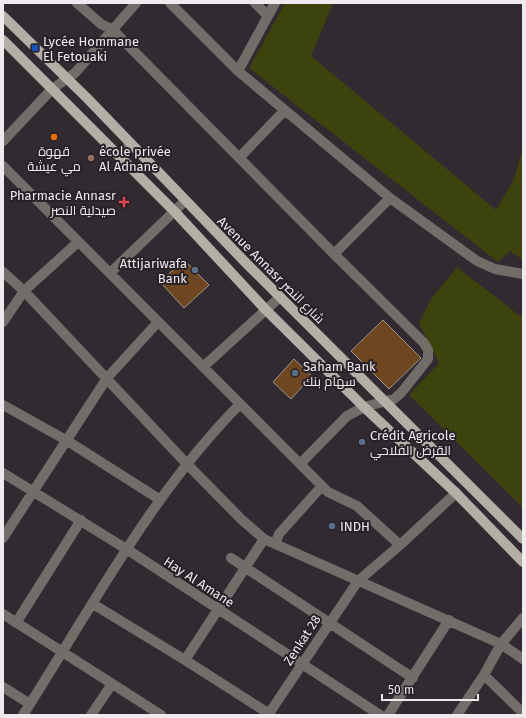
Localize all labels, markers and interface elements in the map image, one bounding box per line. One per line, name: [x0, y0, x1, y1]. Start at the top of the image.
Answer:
place label: Lycée Hommane El Fetouaki: [43, 34, 139, 64]
marker: Lycée Hommane El Fetouaki: [30, 43, 40, 53]
marker: قهوة مي عيشة: [49, 132, 59, 142]
place label: قهوة مي عيشة: [27, 144, 81, 177]
place label: école privée Al Adnane: [99, 144, 171, 174]
marker: école privée Al Adnane: [86, 153, 96, 163]
place label: Pharmacie Annasr صيدلية النصر: [10, 188, 116, 218]
marker: Pharmacie Annasr صيدلية النصر: [119, 197, 129, 207]
street label: Avenue Annasr شارع النصر: [214, 213, 328, 327]
place label: Attijariwafa Bank: [120, 256, 187, 286]
marker: Attijariwafa Bank: [190, 265, 200, 275]
place label: Saham Bank سهام بنك: [303, 359, 376, 391]
marker: Saham Bank سهام بنك: [290, 368, 300, 378]
place label: Crédit Agricole القرض الفلاحي: [370, 428, 456, 461]
marker: Crédit Agricole القرض الفلاحي: [357, 437, 367, 447]
place label: INDH: [340, 519, 370, 534]
marker: INDH: [327, 521, 337, 531]
street label: Hay Al Amane: [161, 554, 237, 610]
street label: Zenkat 28: [280, 612, 324, 668]
scale bar: [382, 676, 478, 702]
text: 50 m: [388, 683, 414, 697]

